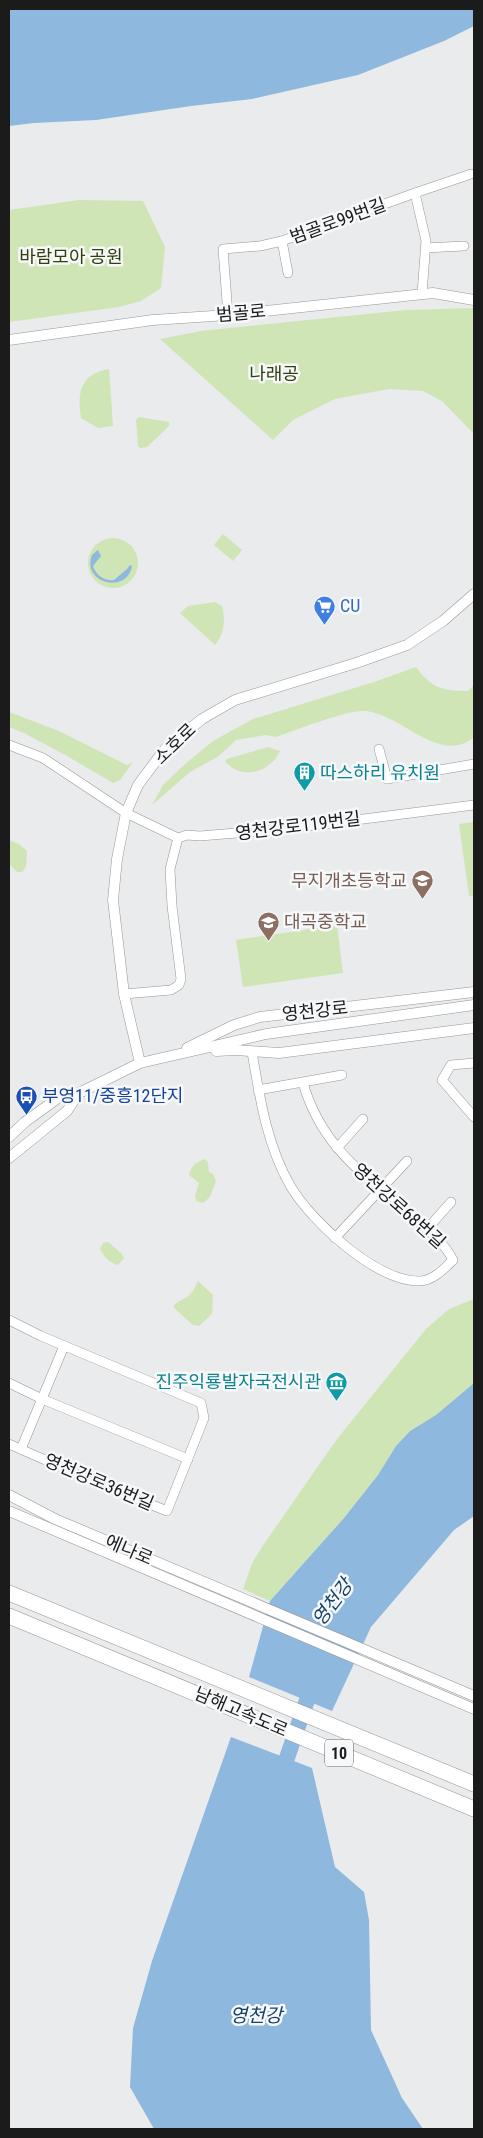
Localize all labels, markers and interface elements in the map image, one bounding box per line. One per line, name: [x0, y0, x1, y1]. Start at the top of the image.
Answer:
street label: 범골로99번길: [287, 193, 389, 248]
park label: 바람모아 공원: [19, 246, 123, 267]
street label: 범골로: [215, 300, 267, 325]
park label: 나래공: [249, 363, 299, 384]
supermarket icon: CU: [312, 594, 336, 625]
place label: CU: [340, 595, 360, 616]
street label: 소호로: [149, 719, 200, 768]
building icon: 따스하리 유치원: [292, 761, 316, 792]
place label: 따스하리 유치원: [320, 762, 440, 783]
street label: 영천강로119번길: [234, 807, 362, 844]
school or university icon: 무지개초등학교: [411, 869, 435, 900]
place label: 무지개초등학교: [291, 870, 407, 891]
school or university icon: 대곡중학교: [256, 910, 280, 941]
place label: 대곡중학교: [284, 911, 367, 932]
street label: 영천강로: [281, 997, 349, 1024]
bus stop icon: 부영11/중흥12단지: [14, 1084, 38, 1115]
place label: 부영11/중흥12단지: [42, 1085, 184, 1106]
street label: 영천강로68번길: [349, 1159, 450, 1253]
museum icon: 진주익룡발자국전시관: [325, 1370, 349, 1401]
place label: 진주익룡발자국전시관: [155, 1371, 321, 1392]
street label: 영천강로36번길: [41, 1449, 157, 1514]
street label: 에나로: [102, 1530, 156, 1569]
water label: 영천강: [307, 1572, 359, 1630]
street label: 남해고속도로: [191, 1682, 291, 1741]
road number: 10: [325, 1740, 353, 1766]
water label: 영천강: [230, 2004, 285, 2027]

